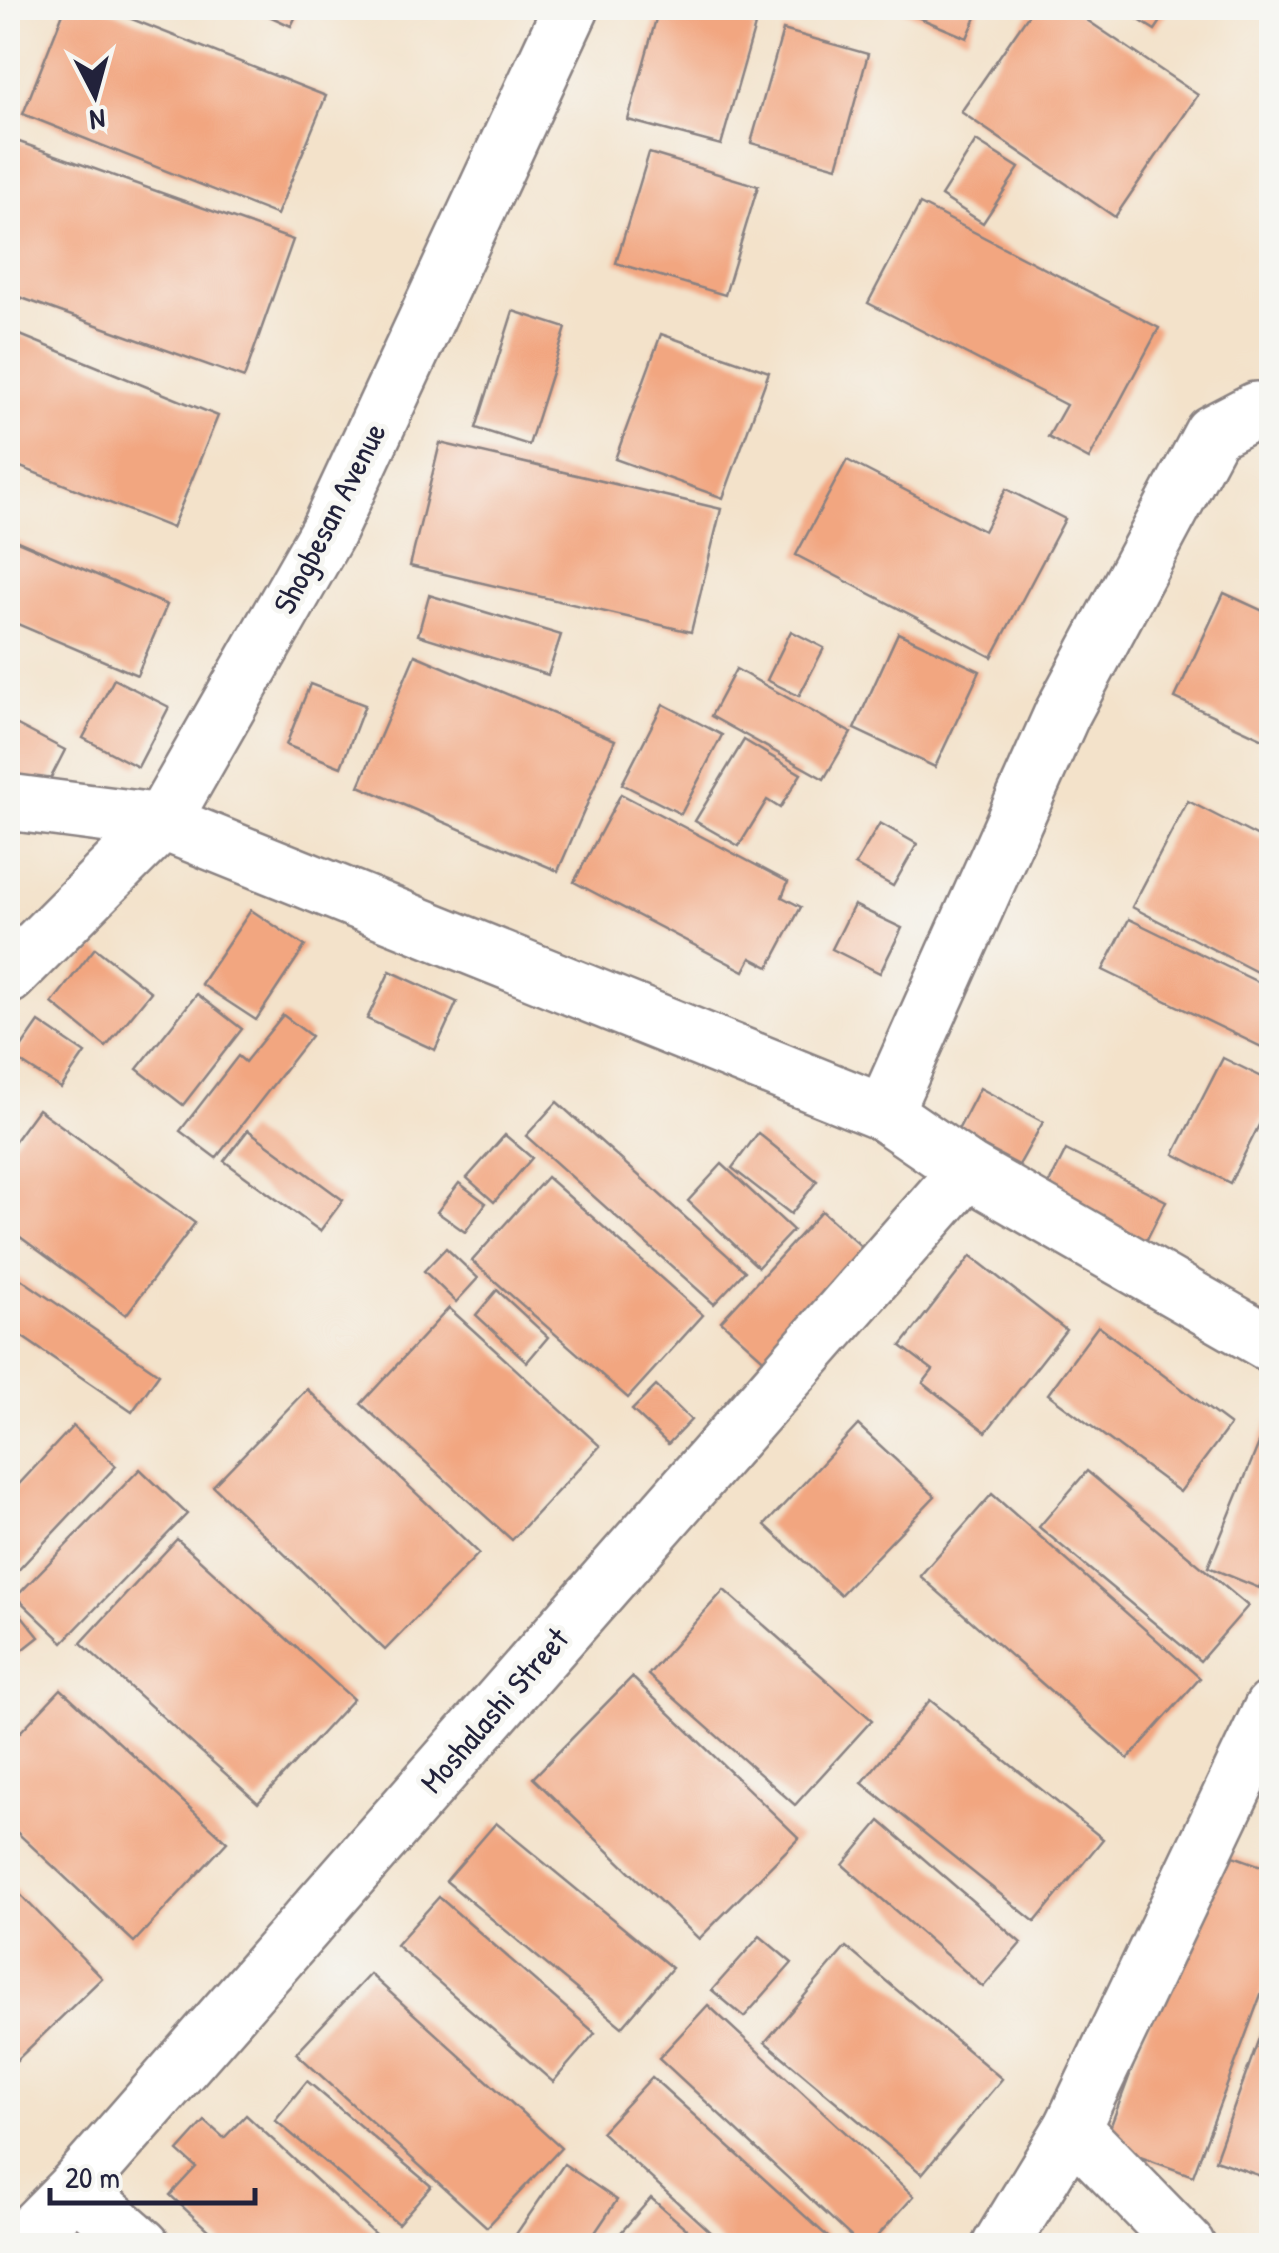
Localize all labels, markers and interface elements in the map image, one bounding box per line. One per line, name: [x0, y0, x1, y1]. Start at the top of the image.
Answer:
north arrow: [45, 45, 145, 145]
text: N: [88, 100, 107, 140]
street label: Shogbesan Avenue: [262, 415, 396, 621]
street label: Moshalashi Street: [410, 1617, 578, 1802]
scale bar: [50, 2143, 255, 2205]
text: 20 m: [65, 2157, 120, 2197]

